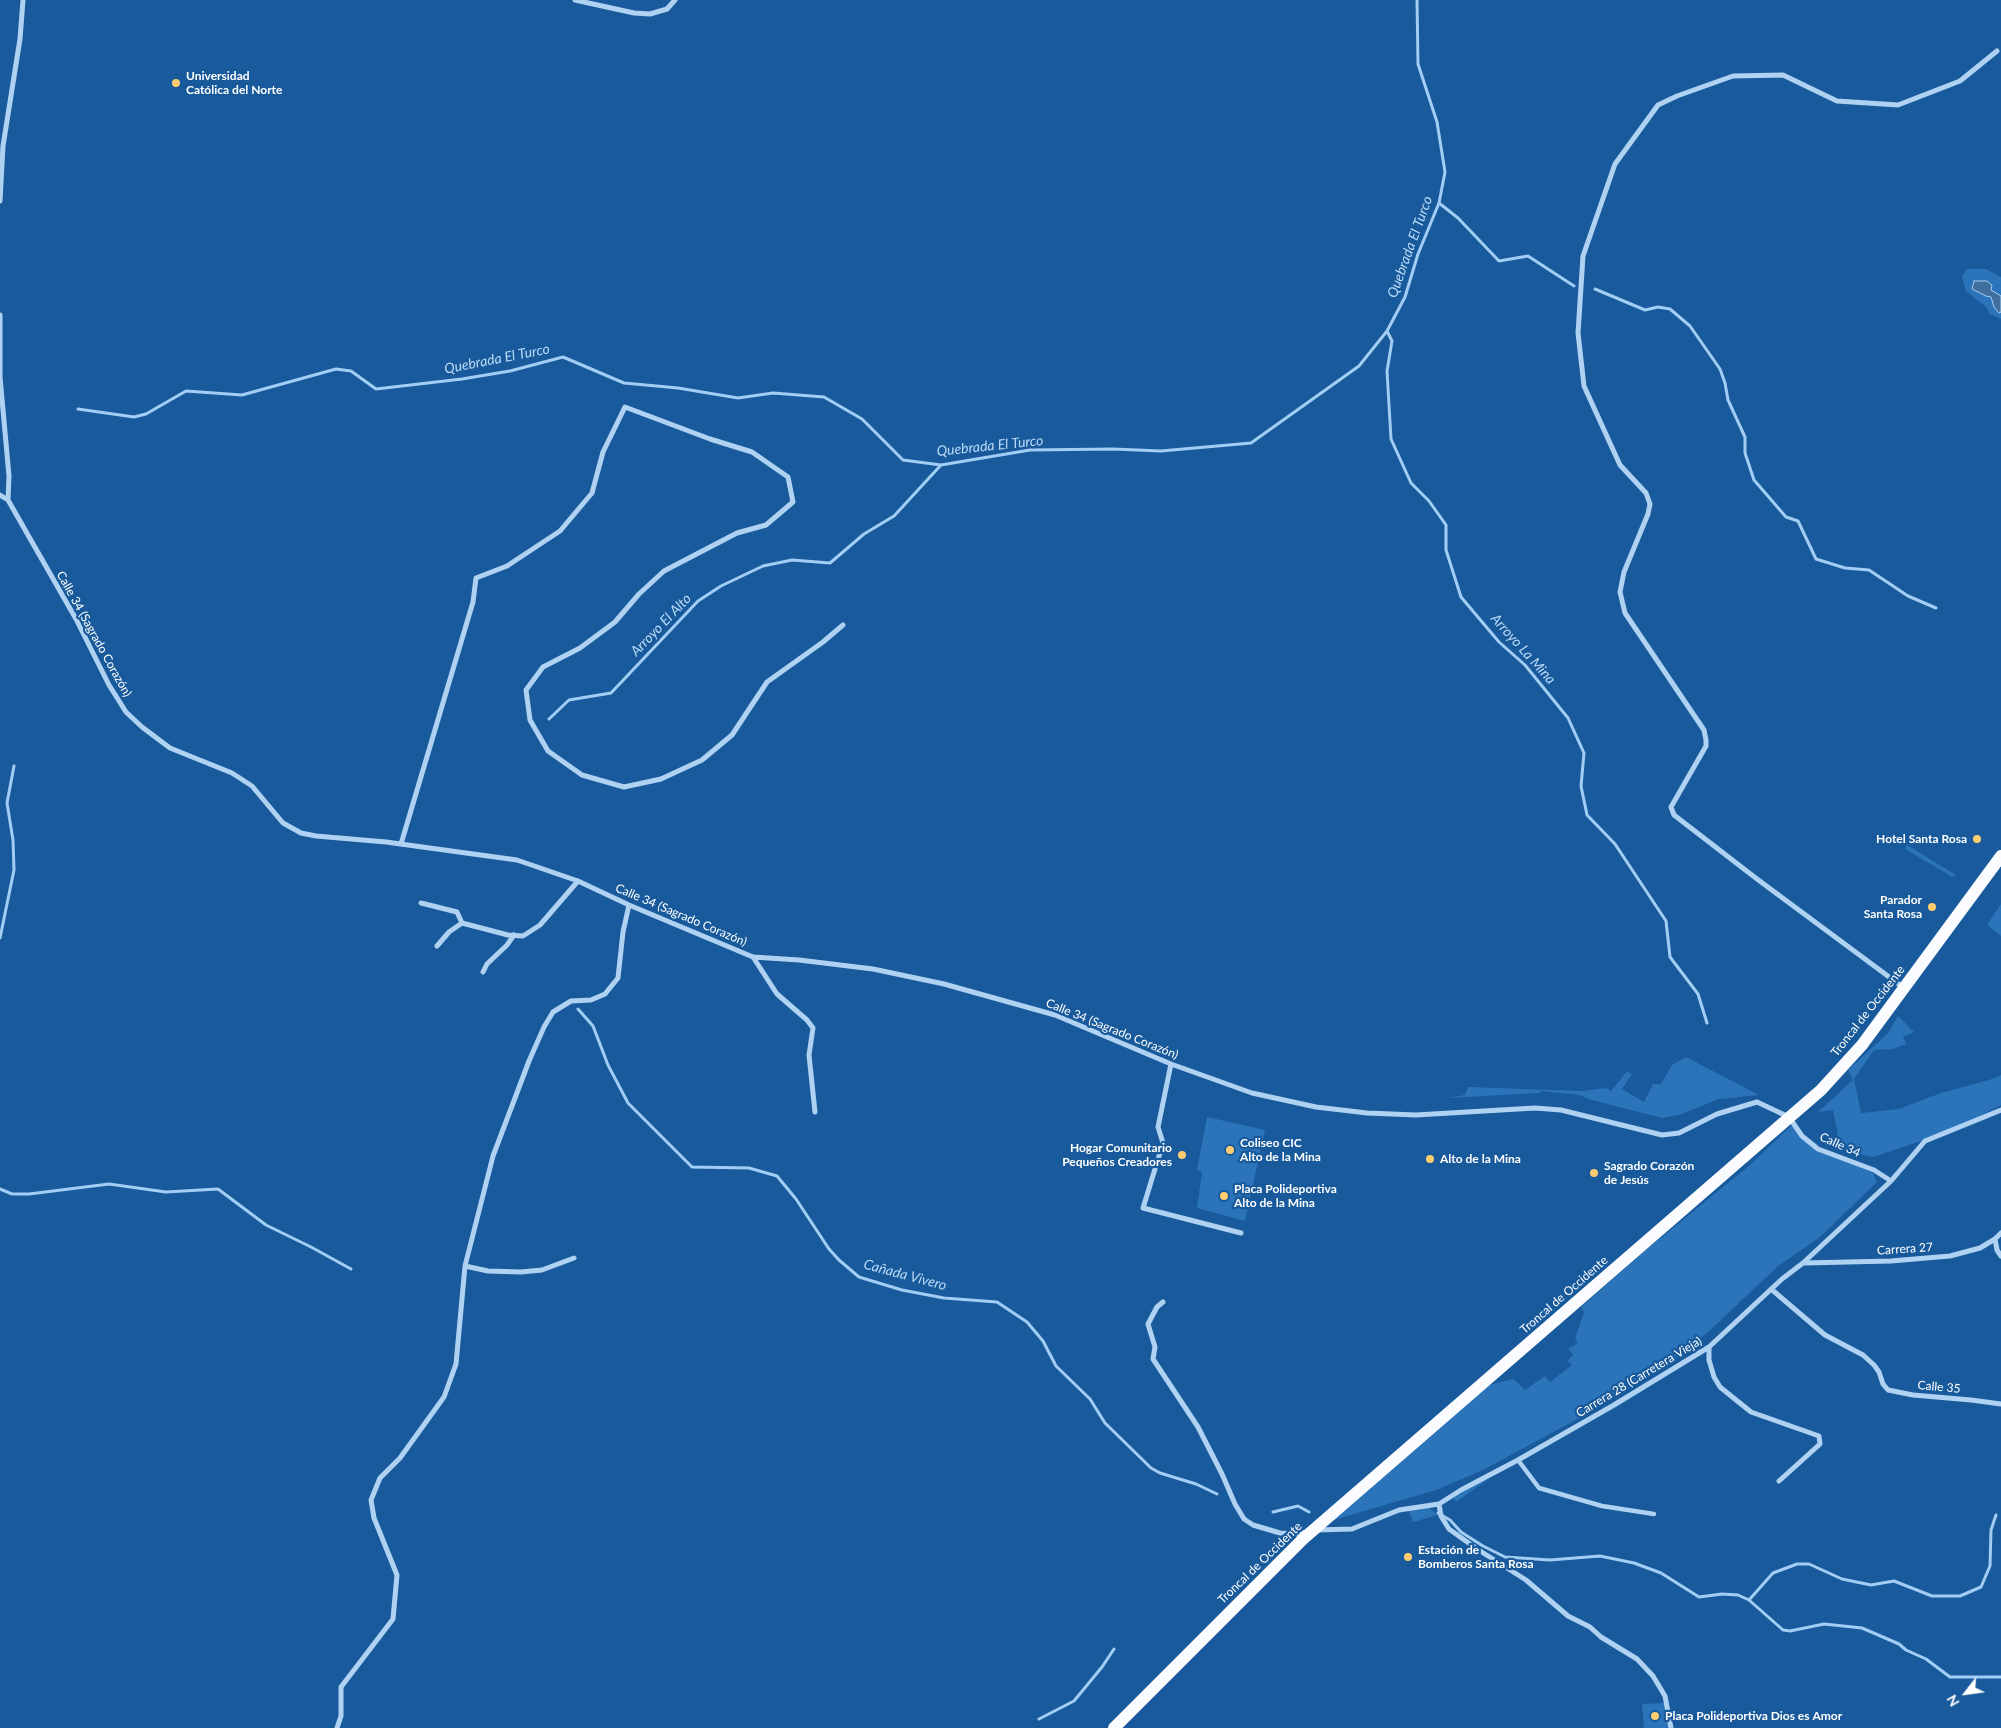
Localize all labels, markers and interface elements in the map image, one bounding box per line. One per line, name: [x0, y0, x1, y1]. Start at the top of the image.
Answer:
place label: Universidad Católica del Norte: [186, 69, 282, 97]
marker: Universidad Católica del Norte: [170, 77, 182, 89]
water label: Quebrada El Turco: [1384, 194, 1436, 300]
water label: Quebrada El Turco: [443, 341, 551, 377]
water label: Quebrada El Turco: [936, 432, 1044, 460]
street label: Calle 34 (Sagrado Corazón): [53, 569, 135, 699]
water label: Arroyo El Alto: [627, 590, 695, 660]
water label: Arroyo La Mina: [1487, 610, 1559, 688]
place label: Hotel Santa Rosa: [1876, 832, 1967, 846]
marker: Hotel Santa Rosa: [1971, 833, 1983, 845]
street label: Calle 34 (Sagrado Corazón): [613, 881, 749, 949]
place label: Parador Santa Rosa: [1864, 893, 1922, 921]
marker: Parador Santa Rosa: [1926, 901, 1938, 913]
street label: Troncal de Occidente: [1828, 963, 1908, 1059]
street label: Calle 34 (Sagrado Corazón): [1044, 996, 1180, 1062]
street label: Calle 34: [1817, 1130, 1863, 1160]
place label: Coliseo CIC Alto de la Mina: [1240, 1136, 1321, 1164]
place label: Hogar Comunitario Pequeños Creadores: [1062, 1141, 1172, 1169]
marker: Coliseo CIC Alto de la Mina: [1224, 1144, 1236, 1156]
marker: Hogar Comunitario Pequeños Creadores: [1176, 1149, 1188, 1161]
place label: Alto de la Mina: [1440, 1152, 1521, 1166]
marker: Alto de la Mina: [1424, 1153, 1436, 1165]
place label: Sagrado Corazón de Jesús: [1604, 1159, 1694, 1187]
marker: Sagrado Corazón de Jesús: [1588, 1167, 1600, 1179]
place label: Placa Polideportiva Alto de la Mina: [1234, 1182, 1337, 1210]
marker: Placa Polideportiva Alto de la Mina: [1218, 1190, 1230, 1202]
street label: Carrera 27: [1877, 1240, 1933, 1258]
street label: Troncal de Occidente: [1517, 1253, 1611, 1337]
water label: Cañada Vivero: [862, 1256, 948, 1294]
street label: Carrera 28 (Carretera Vieja): [1574, 1334, 1704, 1420]
street label: Calle 35: [1917, 1378, 1961, 1396]
street label: Troncal de Occidente: [1215, 1519, 1305, 1607]
place label: Estación de Bomberos Santa Rosa: [1418, 1543, 1534, 1571]
marker: Estación de Bomberos Santa Rosa: [1402, 1551, 1414, 1563]
north arrow: [1941, 1668, 1991, 1718]
text: N: [1943, 1692, 1963, 1710]
place label: Placa Polideportiva Dios es Amor: [1665, 1709, 1842, 1723]
marker: Placa Polideportiva Dios es Amor: [1649, 1710, 1661, 1722]

